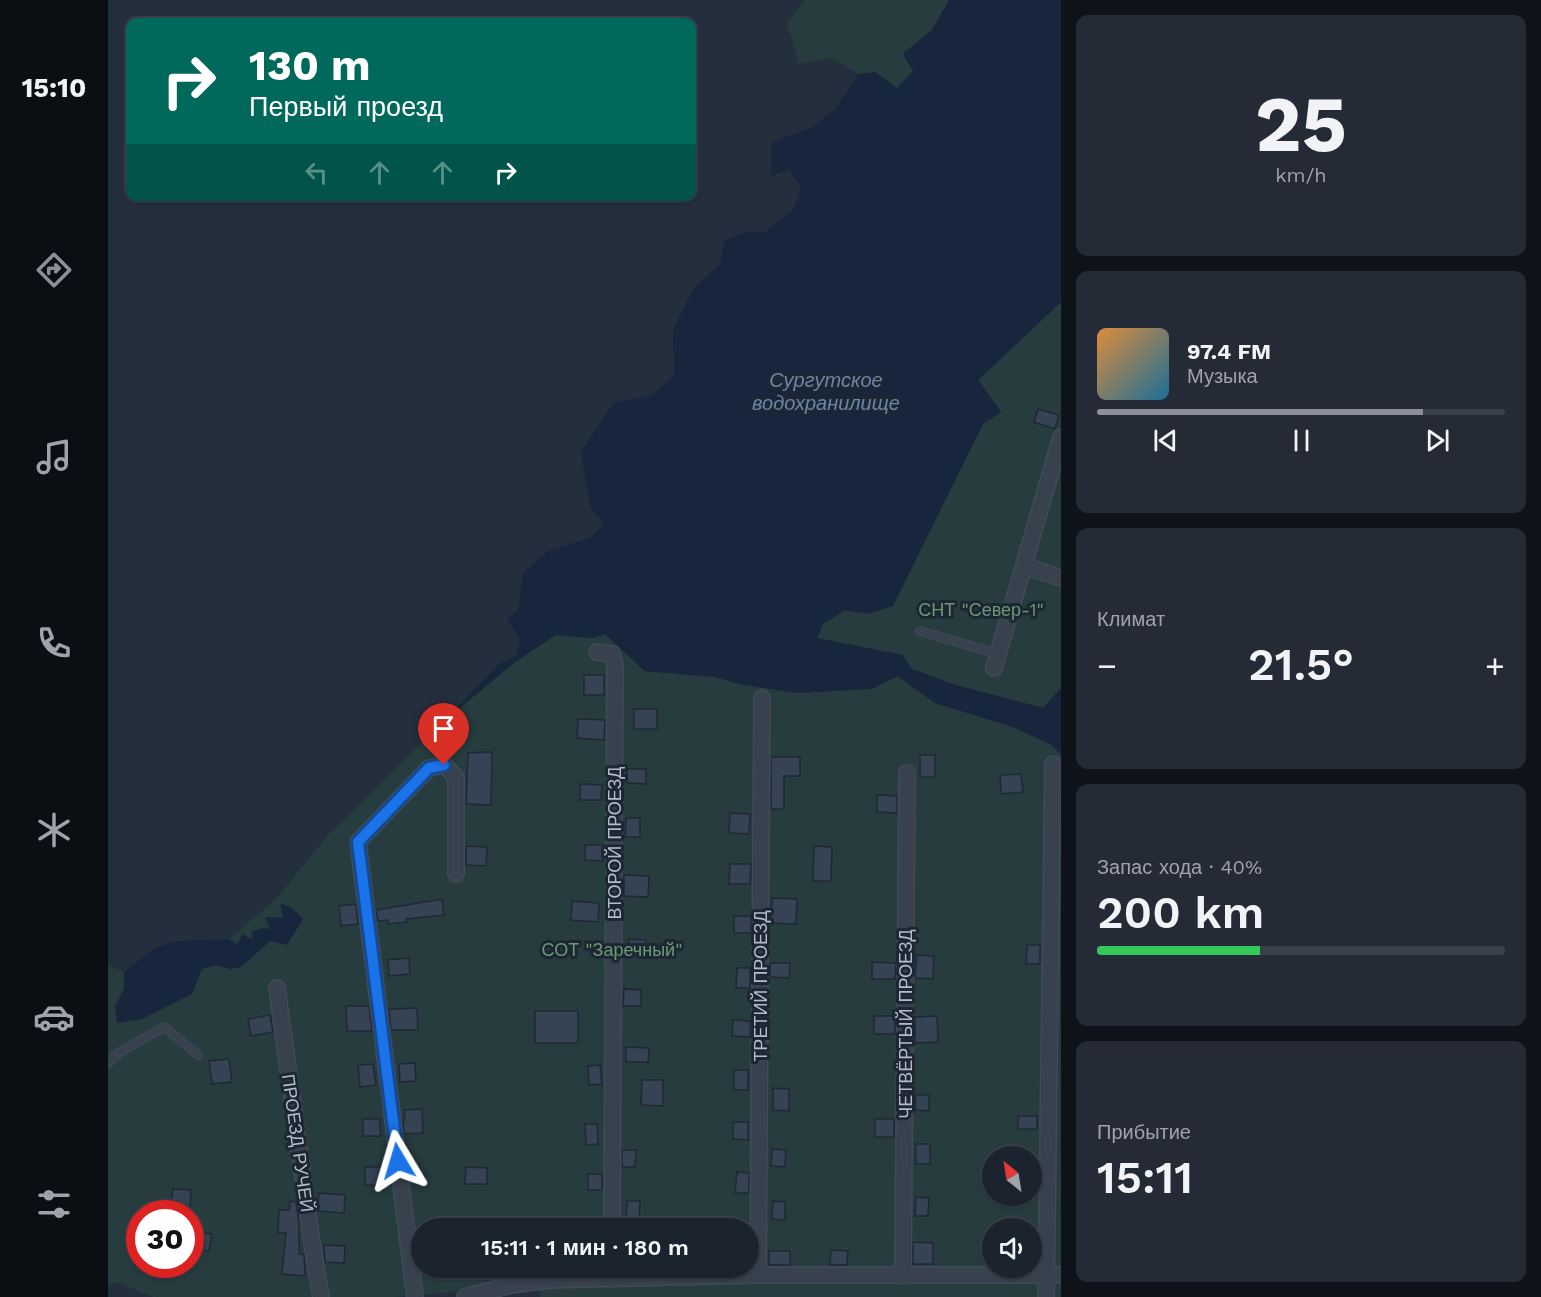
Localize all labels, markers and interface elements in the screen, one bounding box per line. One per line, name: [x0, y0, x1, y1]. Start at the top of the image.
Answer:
text: 130 m: [249, 41, 371, 90]
icon: right: [150, 42, 228, 120]
text: 15:10: [22, 72, 86, 104]
text: 25: [1255, 78, 1347, 170]
text: Первый проезд: [249, 91, 443, 123]
icon: left: [300, 156, 333, 189]
icon: ahead: [363, 156, 396, 189]
icon: ahead: [426, 156, 459, 189]
icon: right: [489, 156, 522, 189]
text: km/h: [1275, 163, 1327, 187]
icon: directions: [33, 249, 75, 291]
text: 97.4 FM: [1187, 339, 1271, 364]
text: Музыка: [1187, 364, 1258, 388]
water label: Сургутское водохранилище: [752, 368, 900, 415]
icon: previous: [1149, 424, 1182, 457]
icon: pause: [1285, 424, 1318, 457]
icon: next: [1421, 424, 1454, 457]
icon: music: [33, 436, 75, 478]
park label: СНТ "Север-1": [918, 599, 1044, 620]
text: Климат: [1097, 607, 1165, 631]
icon: phone: [33, 622, 75, 664]
text: 21.5°: [1248, 638, 1354, 691]
text: −: [1097, 646, 1117, 685]
text: +: [1485, 646, 1505, 685]
pin: [418, 703, 469, 765]
icon: arrive: [427, 712, 460, 745]
street label: ВТОРОЙ ПРОЕЗД: [604, 767, 625, 919]
icon: climate: [33, 809, 75, 851]
text: Запас хода · 40%: [1097, 855, 1262, 879]
text: 200 km: [1097, 886, 1264, 939]
street label: ТРЕТИЙ ПРОЕЗД: [750, 910, 771, 1062]
street label: ЧЕТВЁРТЫЙ ПРОЕЗД: [895, 929, 916, 1119]
park label: СОТ "Заречный": [542, 939, 682, 960]
icon: car: [33, 996, 75, 1038]
street label: ПРОЕЗД РУЧЕЙ: [278, 1073, 318, 1213]
text: Прибытие: [1097, 1120, 1191, 1144]
position arrow: [366, 1129, 430, 1193]
north arrow: [982, 1146, 1042, 1206]
map controls: [982, 1146, 1042, 1278]
text: 15:11: [1097, 1151, 1193, 1204]
icon: filters: [33, 1183, 75, 1225]
speed limit sign: 30: [126, 1200, 204, 1278]
button: sound: [982, 1218, 1042, 1278]
text: 15:11 · 1 мин · 180 m: [481, 1235, 689, 1260]

